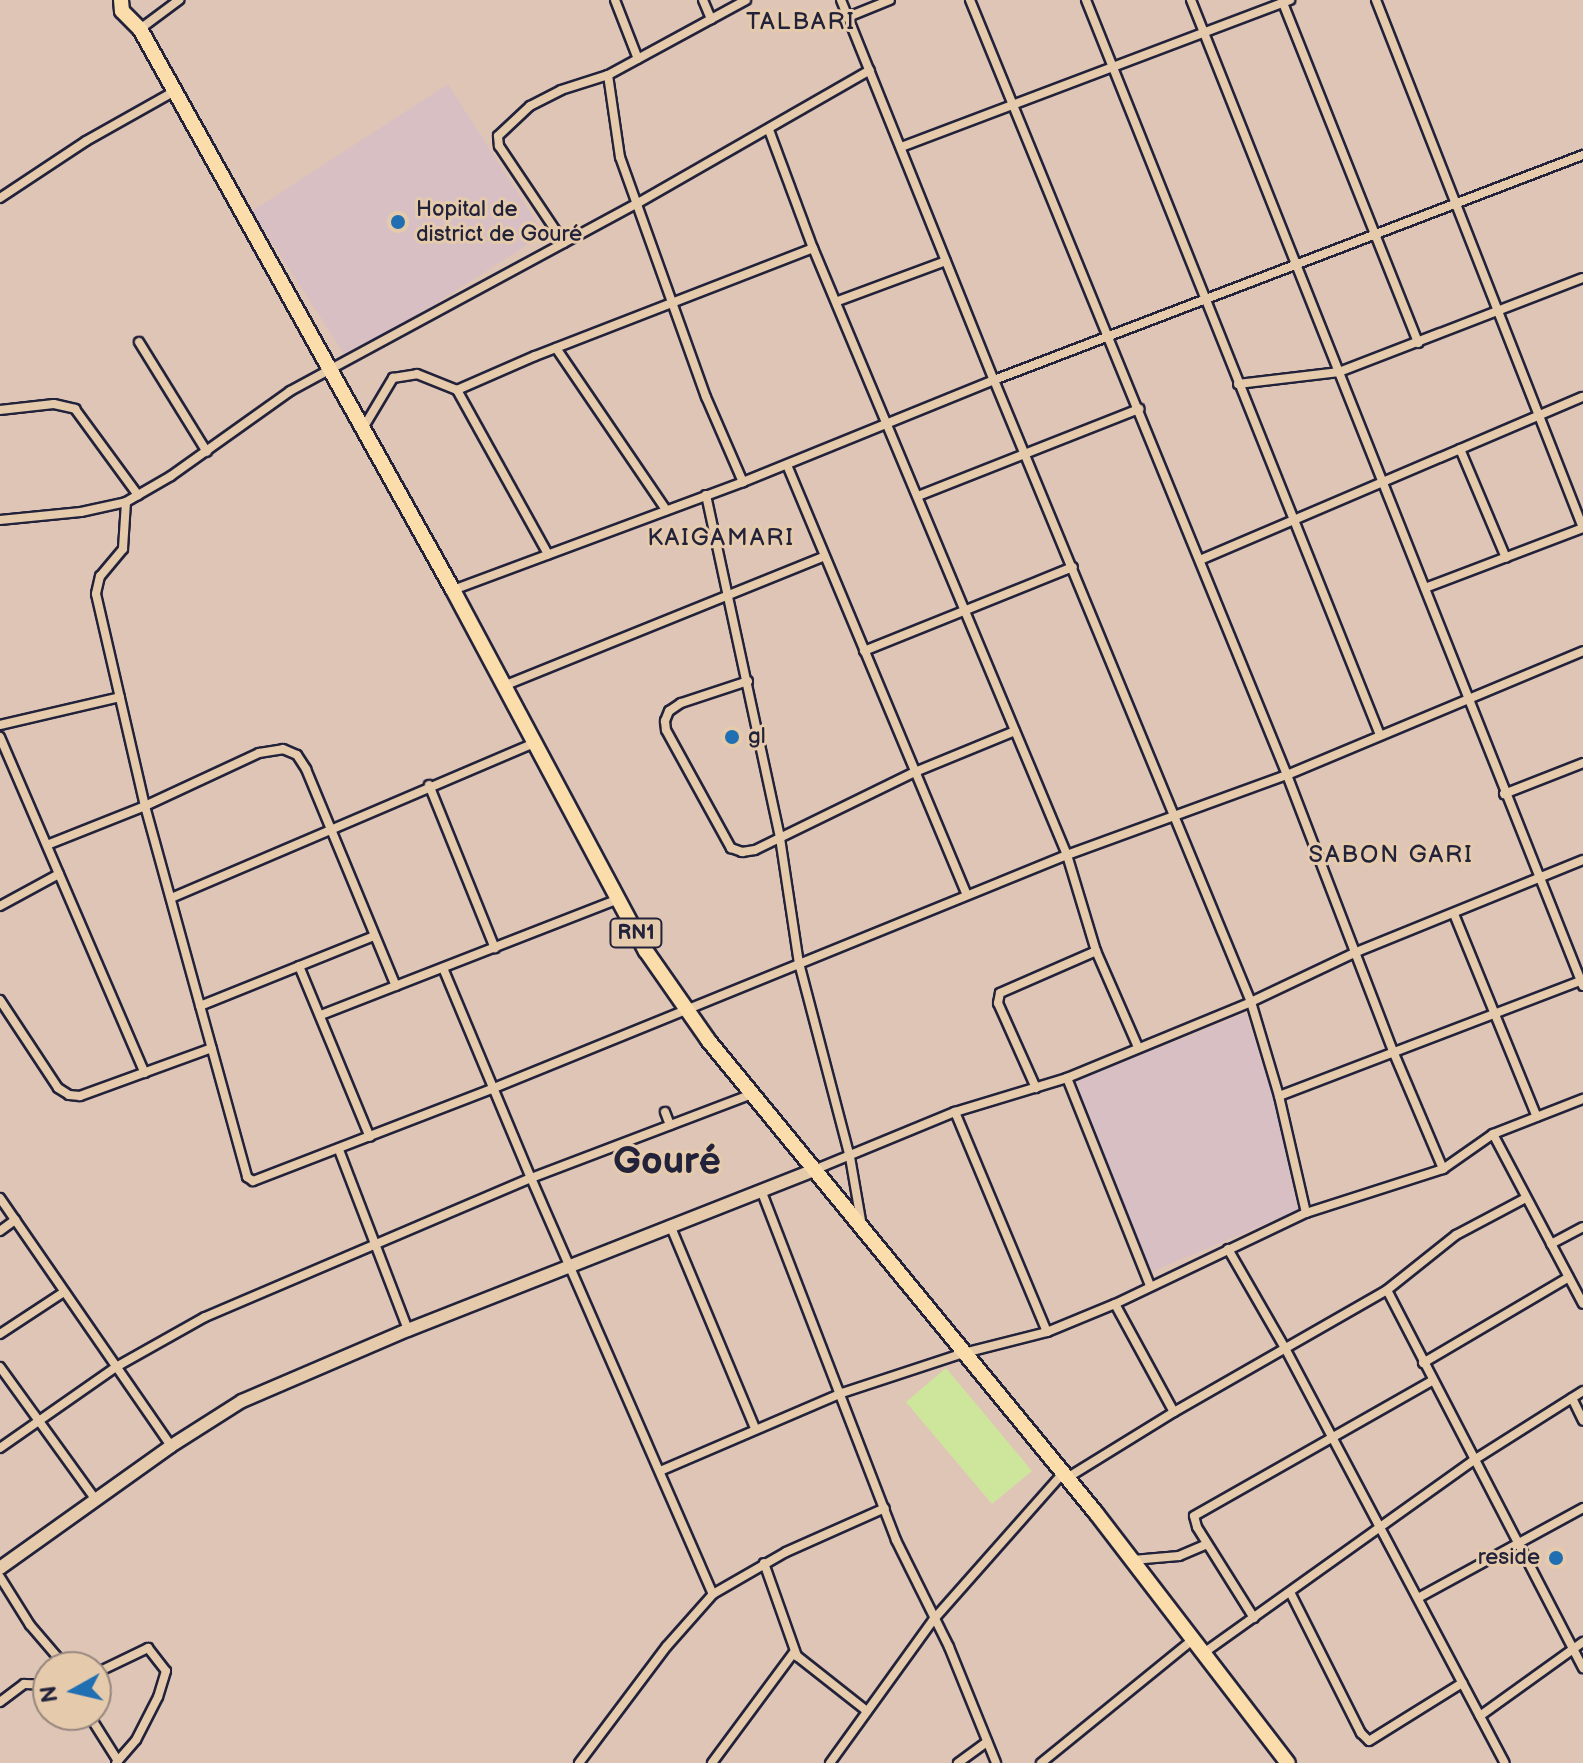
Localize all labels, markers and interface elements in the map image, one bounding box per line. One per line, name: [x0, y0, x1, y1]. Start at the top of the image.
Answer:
district label: TALBARI: [746, 8, 856, 36]
place label: Hopital de district de Gouré: [416, 196, 582, 248]
marker: Hopital de district de Gouré: [387, 211, 409, 233]
district label: KAIGAMARI: [647, 524, 795, 552]
place label: gl: [748, 724, 766, 750]
marker: gl: [723, 728, 741, 746]
district label: SABON GARI: [1308, 841, 1474, 869]
road number: RN1: [608, 917, 664, 949]
district label: Gouré: [613, 1139, 721, 1185]
place label: reside: [1478, 1545, 1540, 1571]
marker: reside: [1547, 1549, 1565, 1567]
north arrow: [32, 1651, 112, 1731]
text: N: [35, 1684, 64, 1704]

